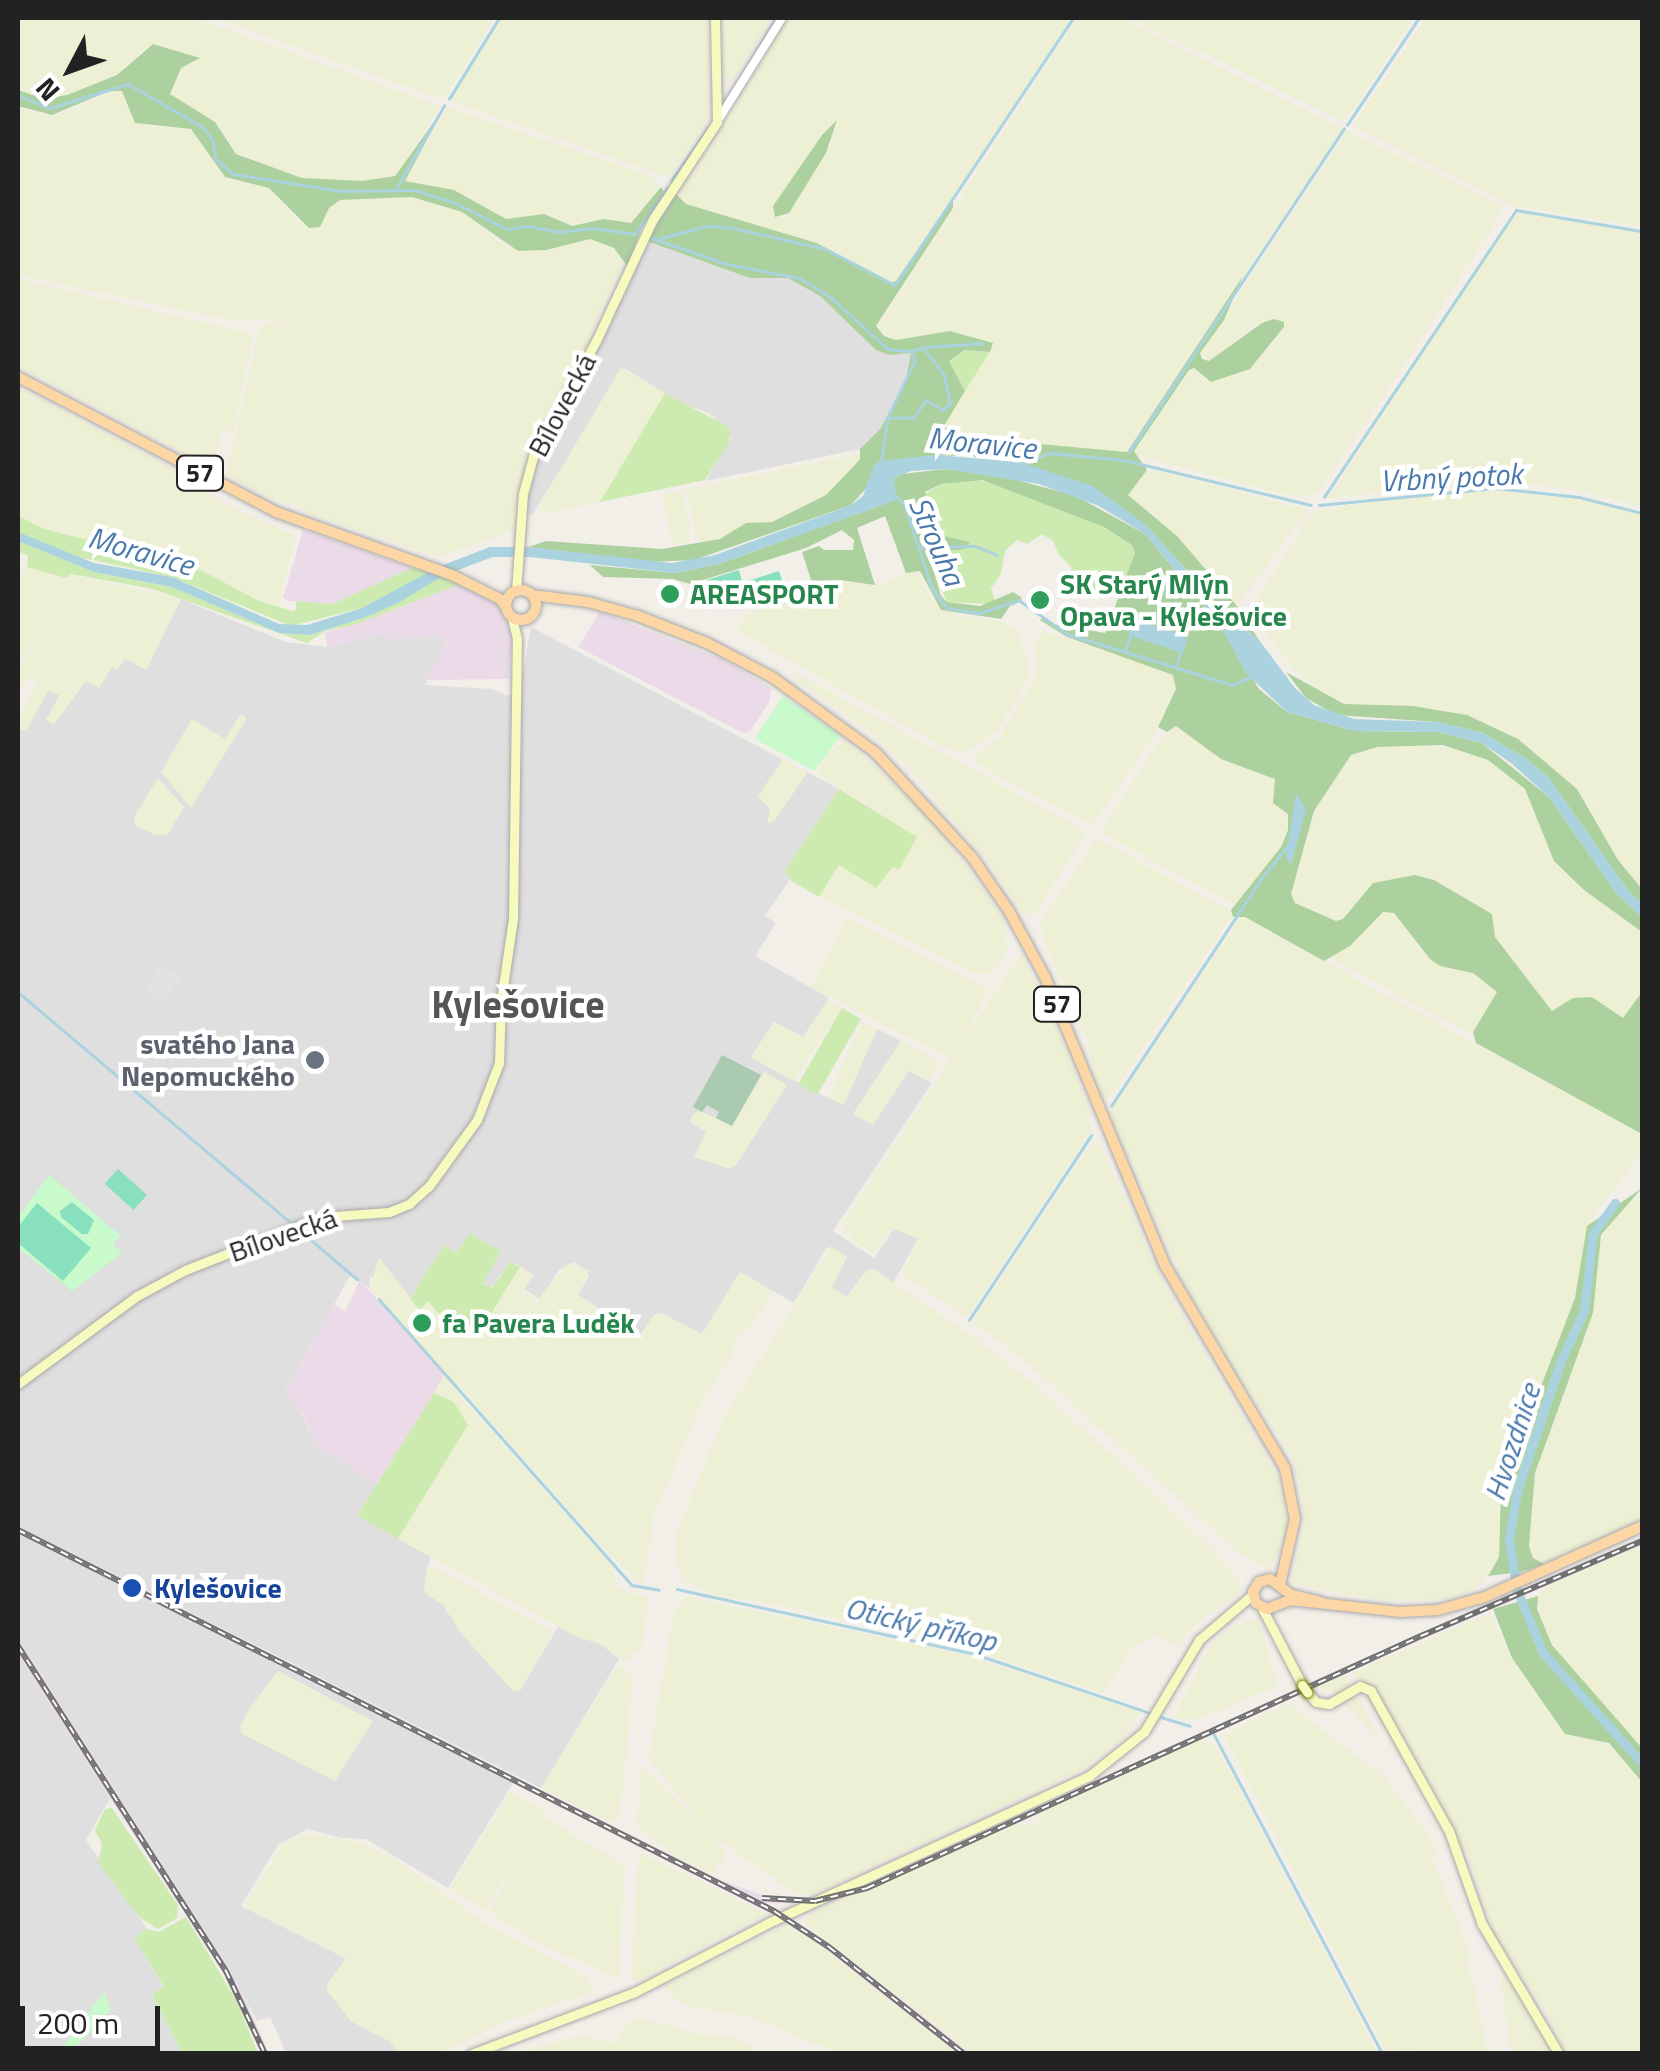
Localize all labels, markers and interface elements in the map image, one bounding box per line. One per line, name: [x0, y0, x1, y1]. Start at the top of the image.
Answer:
north arrow: [20, 20, 120, 120]
text: N: [24, 69, 70, 111]
street label: Bílovecká: [521, 348, 603, 462]
water label: Moravice: [927, 419, 1037, 467]
road number: 57: [175, 453, 225, 493]
water label: Vrbný potok: [1379, 455, 1523, 499]
water label: Strouha: [902, 491, 972, 591]
water label: Moravice: [84, 519, 198, 583]
place label: SK Starý Mlýn Opava - Kylešovice: [1060, 567, 1287, 633]
place label: AREASPORT: [690, 577, 838, 611]
marker: AREASPORT: [659, 583, 681, 605]
marker: SK Starý Mlýn Opava - Kylešovice: [1029, 589, 1051, 611]
district label: Kylešovice: [431, 982, 605, 1028]
road number: 57: [1032, 984, 1082, 1024]
place label: svatého Jana Nepomuckého: [121, 1027, 295, 1093]
marker: svatého Jana Nepomuckého: [304, 1049, 326, 1071]
street label: Bílovecká: [225, 1201, 341, 1269]
place label: fa Pavera Luděk: [442, 1306, 635, 1340]
marker: fa Pavera Luděk: [411, 1312, 433, 1334]
water label: Hvozdnice: [1476, 1379, 1548, 1505]
place label: Kylešovice: [154, 1571, 282, 1605]
marker: Kylešovice: [119, 1575, 145, 1601]
water label: Otický příkop: [842, 1589, 1000, 1659]
scale bar: [25, 1986, 165, 2048]
text: 200 m: [37, 2000, 119, 2046]

